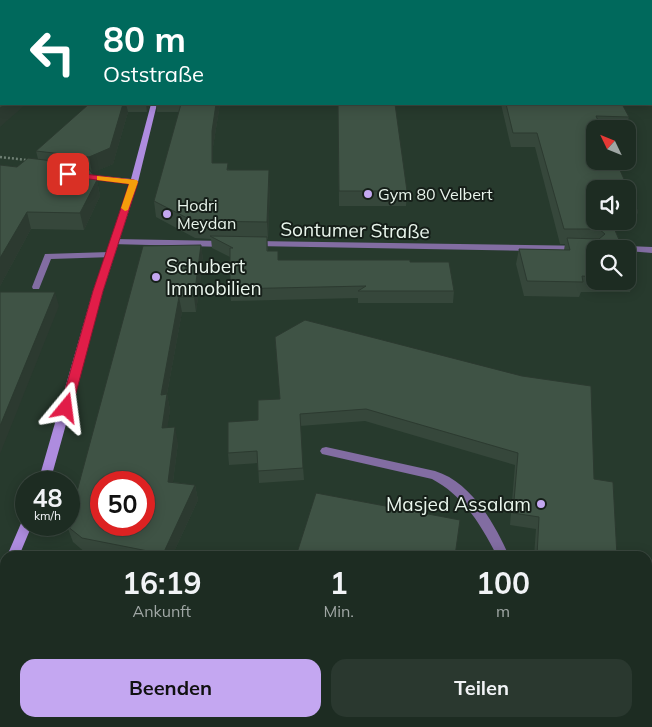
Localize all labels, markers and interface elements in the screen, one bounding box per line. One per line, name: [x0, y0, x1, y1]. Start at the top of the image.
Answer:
text: 80 m: [103, 17, 186, 61]
icon: left: [20, 20, 85, 85]
text: Oststraße: [103, 60, 204, 88]
north arrow: [586, 120, 636, 170]
map controls: [586, 120, 636, 290]
pin: [47, 153, 89, 195]
icon: arrive: [54, 160, 82, 188]
button: sound: [586, 180, 636, 230]
place label: Gym 80 Velbert: [378, 184, 493, 204]
marker: Gym 80 Velbert: [362, 188, 374, 200]
place label: Hodri Meydan: [177, 195, 236, 233]
marker: Hodri Meydan: [161, 208, 173, 220]
street label: Sontumer Straße: [280, 217, 430, 243]
button: search: [586, 240, 636, 290]
place label: Schubert Immobilien: [166, 254, 262, 300]
marker: Schubert Immobilien: [150, 271, 162, 283]
position arrow: [39, 381, 91, 433]
speed limit sign: 50: [90, 471, 155, 536]
text: 48: [32, 482, 63, 513]
place label: Masjed Assalam: [386, 492, 531, 516]
marker: Masjed Assalam: [535, 498, 547, 510]
text: km/h: [34, 508, 61, 523]
text: 16:19: [122, 564, 201, 602]
text: 1: [330, 564, 348, 602]
text: 100: [476, 564, 530, 602]
text: Ankunft: [132, 601, 191, 621]
text: Min.: [323, 601, 354, 621]
text: m: [496, 601, 510, 621]
button: Beenden: [20, 659, 321, 717]
button: Teilen: [331, 659, 632, 717]

